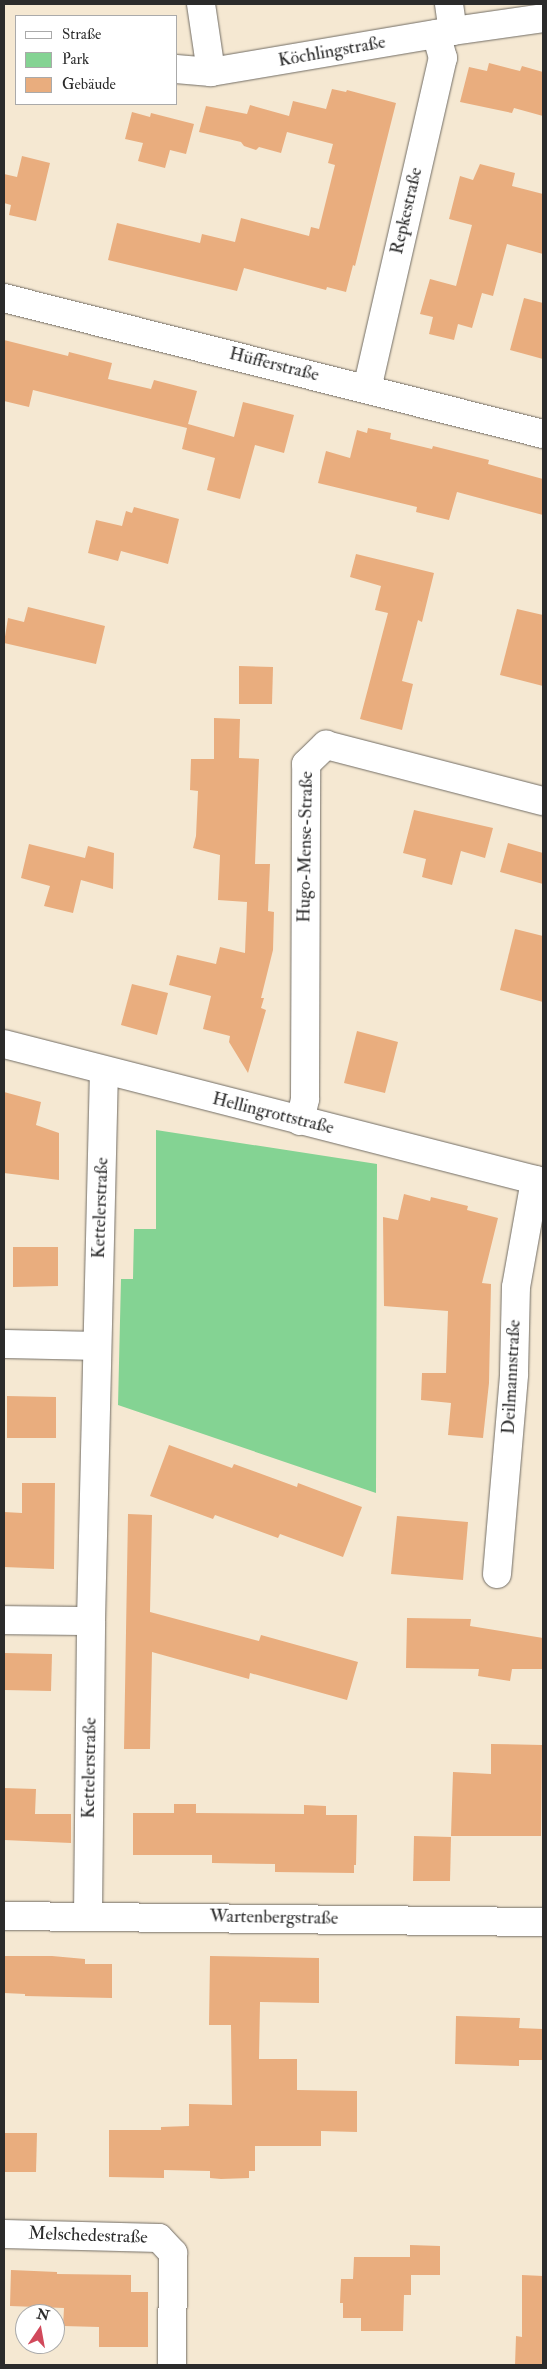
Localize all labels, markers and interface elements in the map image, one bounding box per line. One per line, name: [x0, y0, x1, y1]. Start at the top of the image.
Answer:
legend: [15, 15, 178, 105]
text: Straße: [62, 25, 101, 44]
street label: Köchlingstraße: [277, 32, 387, 72]
text: Park: [62, 50, 89, 69]
text: Gebäude: [62, 75, 116, 94]
street label: Repkestraße: [387, 165, 427, 257]
street label: Hüfferstraße: [227, 343, 321, 387]
street label: Hugo-Mense-Straße: [294, 771, 318, 923]
street label: Hellingrottstraße: [210, 1088, 336, 1140]
street label: Kettelerstraße: [88, 1157, 114, 1259]
street label: Deilmannstraße: [498, 1319, 526, 1435]
street label: Kettelerstraße: [78, 1717, 102, 1819]
street label: Wartenbergstraße: [210, 1906, 338, 1930]
street label: Melschedestraße: [28, 2223, 148, 2249]
north arrow: [15, 2304, 65, 2354]
text: N: [35, 2305, 51, 2324]

